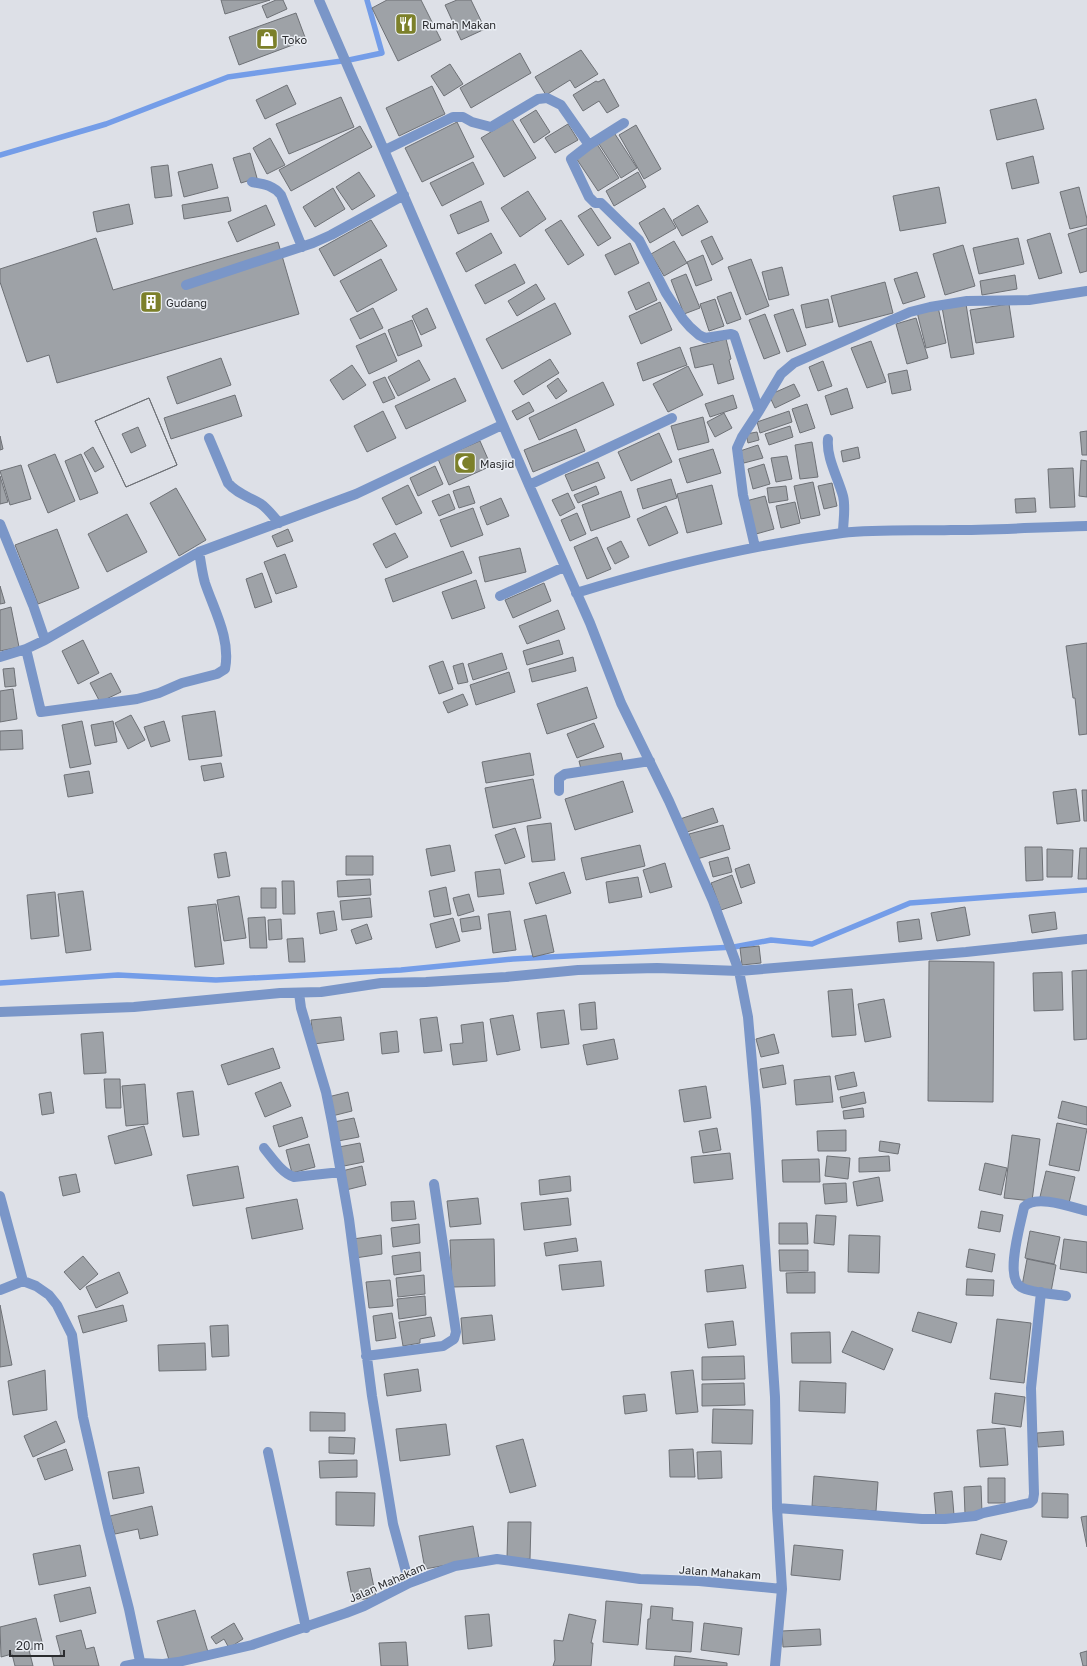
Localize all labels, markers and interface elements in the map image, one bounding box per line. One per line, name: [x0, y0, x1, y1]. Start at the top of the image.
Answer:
restaurant icon: Rumah Makan: [393, 11, 419, 37]
place label: Rumah Makan: [422, 18, 496, 31]
shop icon: Toko: [254, 26, 280, 52]
place label: Toko: [282, 33, 307, 46]
building icon: Gudang: [138, 289, 164, 315]
place label: Gudang: [166, 296, 207, 309]
mosque icon: Masjid: [452, 450, 478, 476]
place label: Masjid: [480, 457, 514, 470]
street label: Jalan Mahakam: [347, 1559, 427, 1605]
street label: Jalan Mahakam: [679, 1563, 761, 1581]
scale bar: [10, 1632, 64, 1658]
text: 20 m: [16, 1638, 44, 1653]

